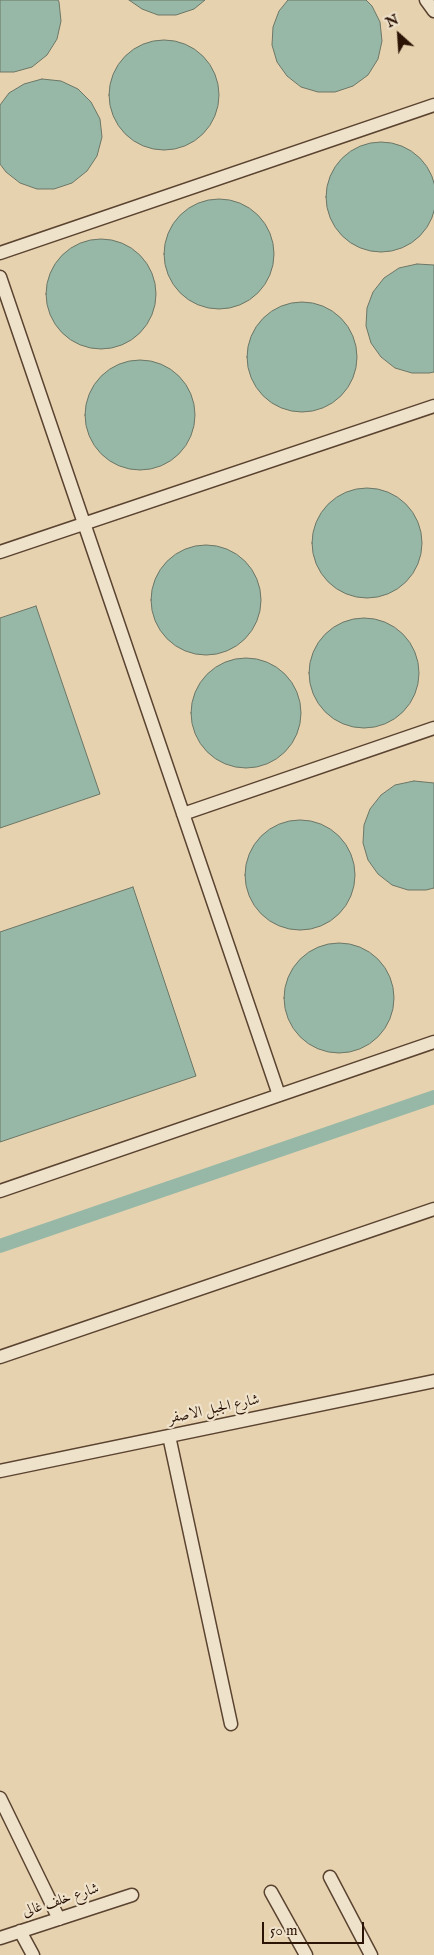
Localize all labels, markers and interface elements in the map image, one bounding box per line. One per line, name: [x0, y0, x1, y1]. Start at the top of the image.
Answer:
north arrow: [374, 10, 424, 60]
text: N: [383, 11, 402, 32]
street label: شارع الجبل الاصفر: [167, 1392, 261, 1428]
street label: شارع خلف غالى: [20, 1880, 102, 1922]
scale bar: [264, 1912, 366, 1944]
text: 50 m: [270, 1921, 298, 1940]

